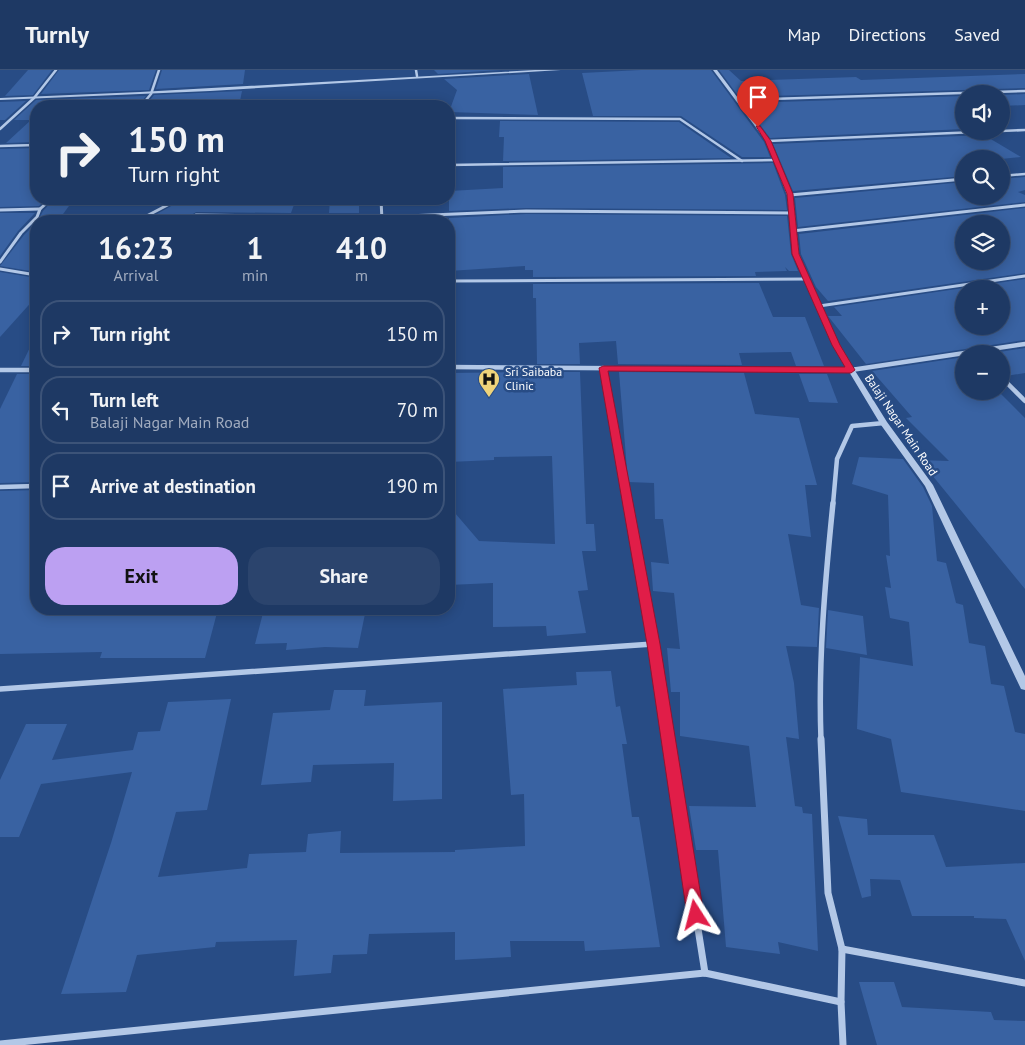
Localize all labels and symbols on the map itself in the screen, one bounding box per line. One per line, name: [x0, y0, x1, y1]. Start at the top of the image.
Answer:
pin: [737, 76, 779, 127]
place label: Sri Saibaba Clinic: [505, 364, 562, 393]
hospital icon: Sri Saibaba Clinic: [477, 367, 501, 398]
street label: Balaji Nagar Main Road: [862, 371, 941, 478]
position arrow: [669, 888, 721, 940]

